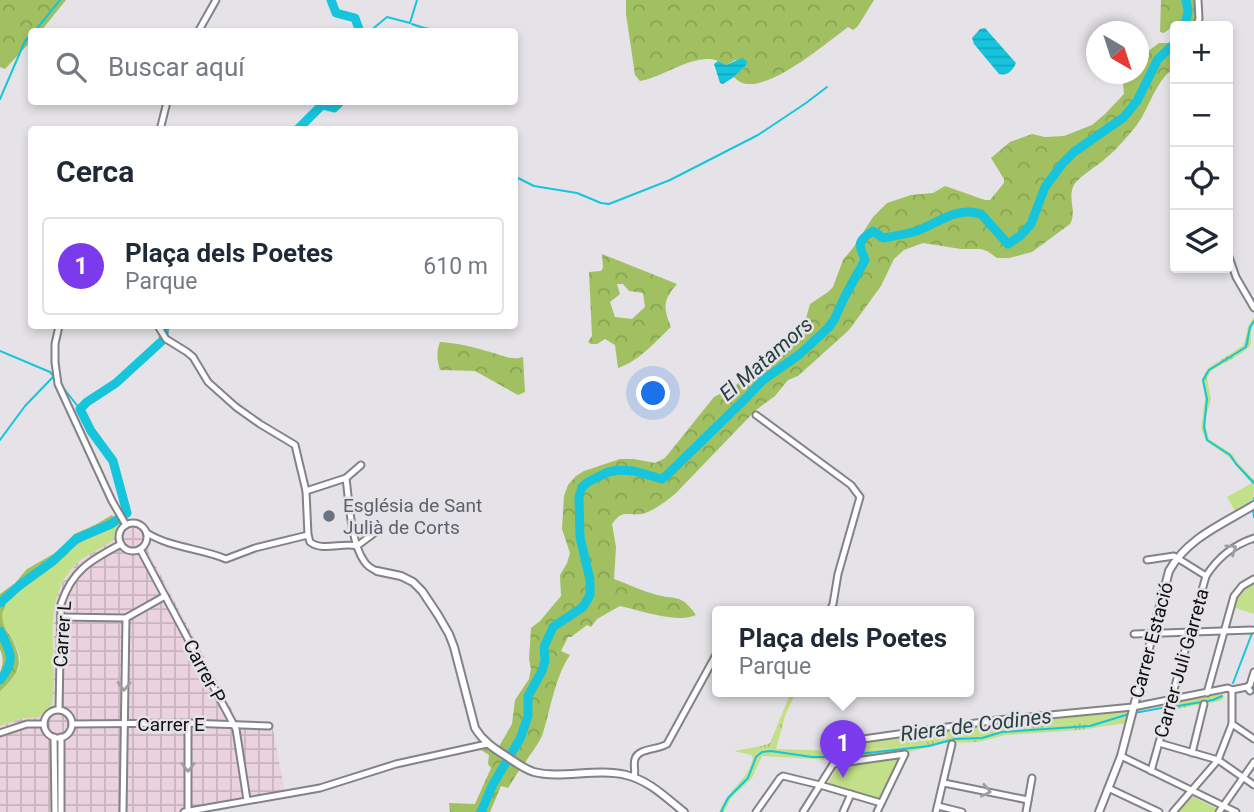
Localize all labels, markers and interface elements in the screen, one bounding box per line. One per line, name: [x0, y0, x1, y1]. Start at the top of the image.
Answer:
north arrow: [1086, 21, 1149, 84]
map controls: [1170, 21, 1233, 273]
button: +: [1170, 21, 1233, 84]
search box: [28, 28, 518, 105]
icon: search: [52, 48, 90, 86]
text: Buscar aquí: [108, 52, 245, 82]
button: −: [1170, 84, 1233, 147]
button: locate: [1170, 147, 1233, 210]
text: Cerca: [56, 154, 134, 189]
button: layers: [1170, 210, 1233, 273]
text: Plaça dels Poetes: [125, 238, 333, 268]
text: 1: [74, 253, 88, 280]
text: 610 m: [423, 253, 488, 280]
text: Parque: [125, 268, 197, 295]
water label: El Matamors: [715, 312, 817, 406]
your location: [636, 376, 670, 410]
place label: Església de Sant Julià de Corts: [343, 494, 482, 539]
marker: Església de Sant Julià de Corts: [321, 508, 337, 524]
one-way arrow: [1224, 545, 1237, 557]
street label: Carrer Estació: [1125, 580, 1178, 701]
street label: Carrer Juli Garreta: [1149, 586, 1214, 740]
street label: Carrer L: [49, 600, 76, 668]
popup: [712, 606, 974, 697]
text: Plaça dels Poetes: [739, 623, 947, 653]
street label: Carrer P: [178, 636, 231, 707]
text: Parque: [739, 653, 811, 680]
one-way arrow: [117, 681, 132, 692]
water label: Riera de Codines: [899, 704, 1053, 746]
street label: Carrer E: [137, 713, 205, 736]
pin: 1: [820, 720, 866, 778]
one-way arrow: [180, 762, 196, 773]
one-way arrow: [980, 783, 992, 798]

